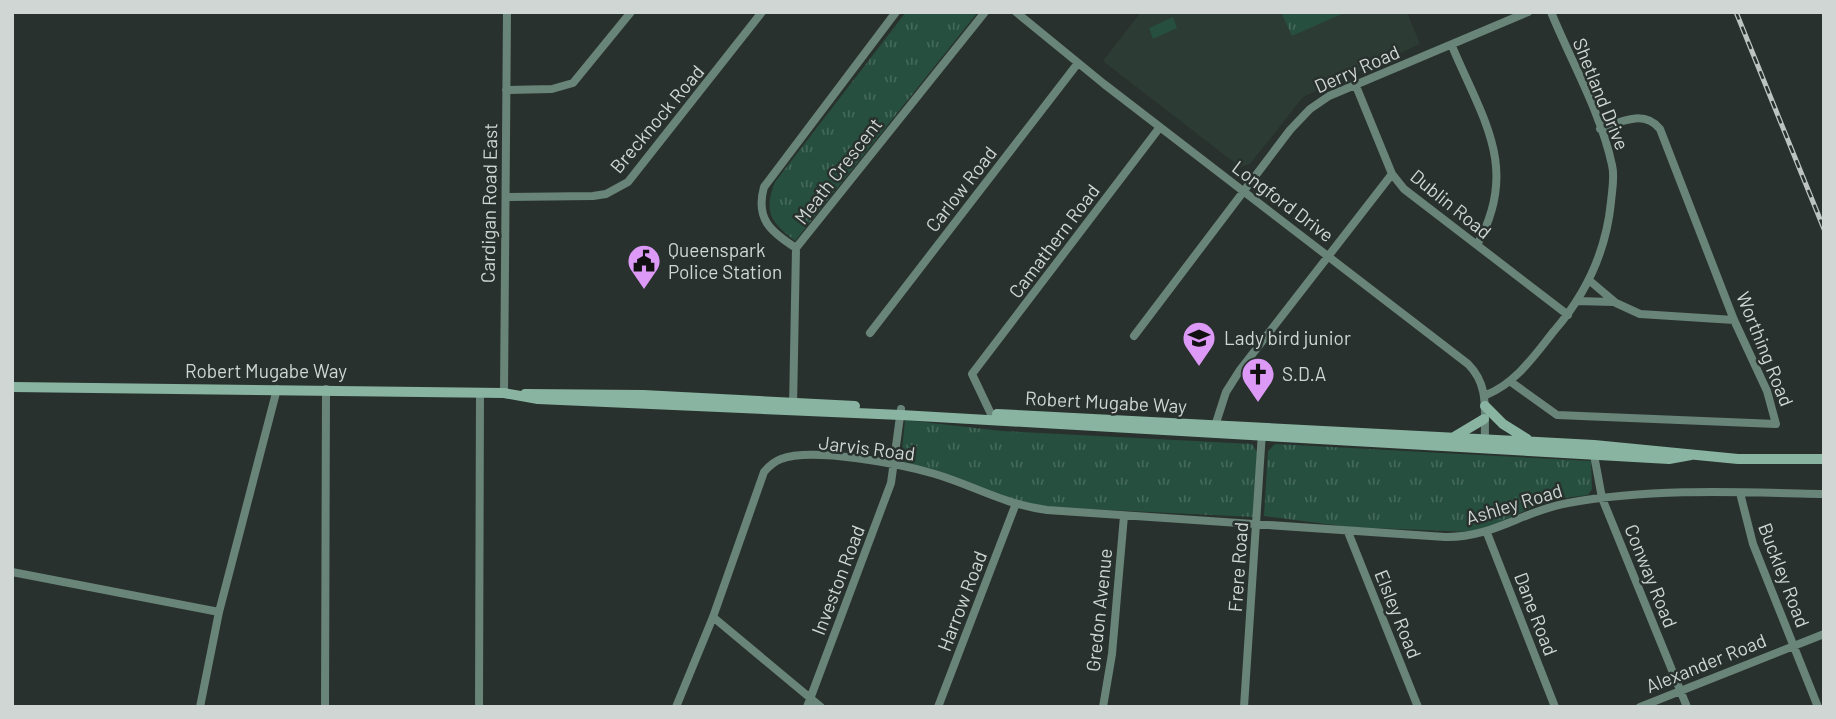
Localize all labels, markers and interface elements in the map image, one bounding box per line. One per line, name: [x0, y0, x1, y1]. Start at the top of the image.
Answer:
street label: Shetland Drive: [1569, 34, 1634, 153]
street label: Derry Road: [1311, 40, 1403, 98]
street label: Brecknock Road: [605, 60, 708, 177]
street label: Meath Crescent: [789, 113, 886, 229]
street label: Cardigan Road East: [476, 123, 501, 283]
street label: Carlow Road: [920, 141, 1001, 236]
street label: Longford Drive: [1228, 155, 1339, 246]
street label: Dublin Road: [1406, 164, 1496, 243]
street label: Camathern Road: [1003, 179, 1104, 302]
place label: Queenspark Police Station: [668, 238, 782, 283]
public building icon: Queenspark Police Station: [625, 242, 663, 291]
street label: Worthing Road: [1732, 288, 1799, 409]
school or university icon: Lady bird junior: [1180, 319, 1218, 368]
place label: Lady bird junior: [1224, 326, 1351, 349]
church icon: S.D.A: [1239, 355, 1277, 404]
street label: Robert Mugabe Way: [185, 359, 347, 382]
place label: S.D.A: [1282, 362, 1326, 385]
street label: Robert Mugabe Way: [1024, 386, 1188, 417]
street label: Jarvis Road: [818, 430, 917, 465]
street label: Ashley Road: [1463, 478, 1565, 529]
street label: Buckley Road: [1754, 519, 1815, 630]
street label: Frere Road: [1223, 521, 1252, 613]
street label: Conway Road: [1620, 521, 1683, 631]
street label: Investon Road: [806, 522, 869, 638]
street label: Gredon Avenue: [1081, 547, 1116, 673]
street label: Harrow Road: [932, 548, 991, 654]
street label: Elsley Road: [1370, 566, 1427, 662]
street label: Dane Road: [1510, 569, 1563, 659]
street label: Alexander Road: [1642, 628, 1769, 697]

